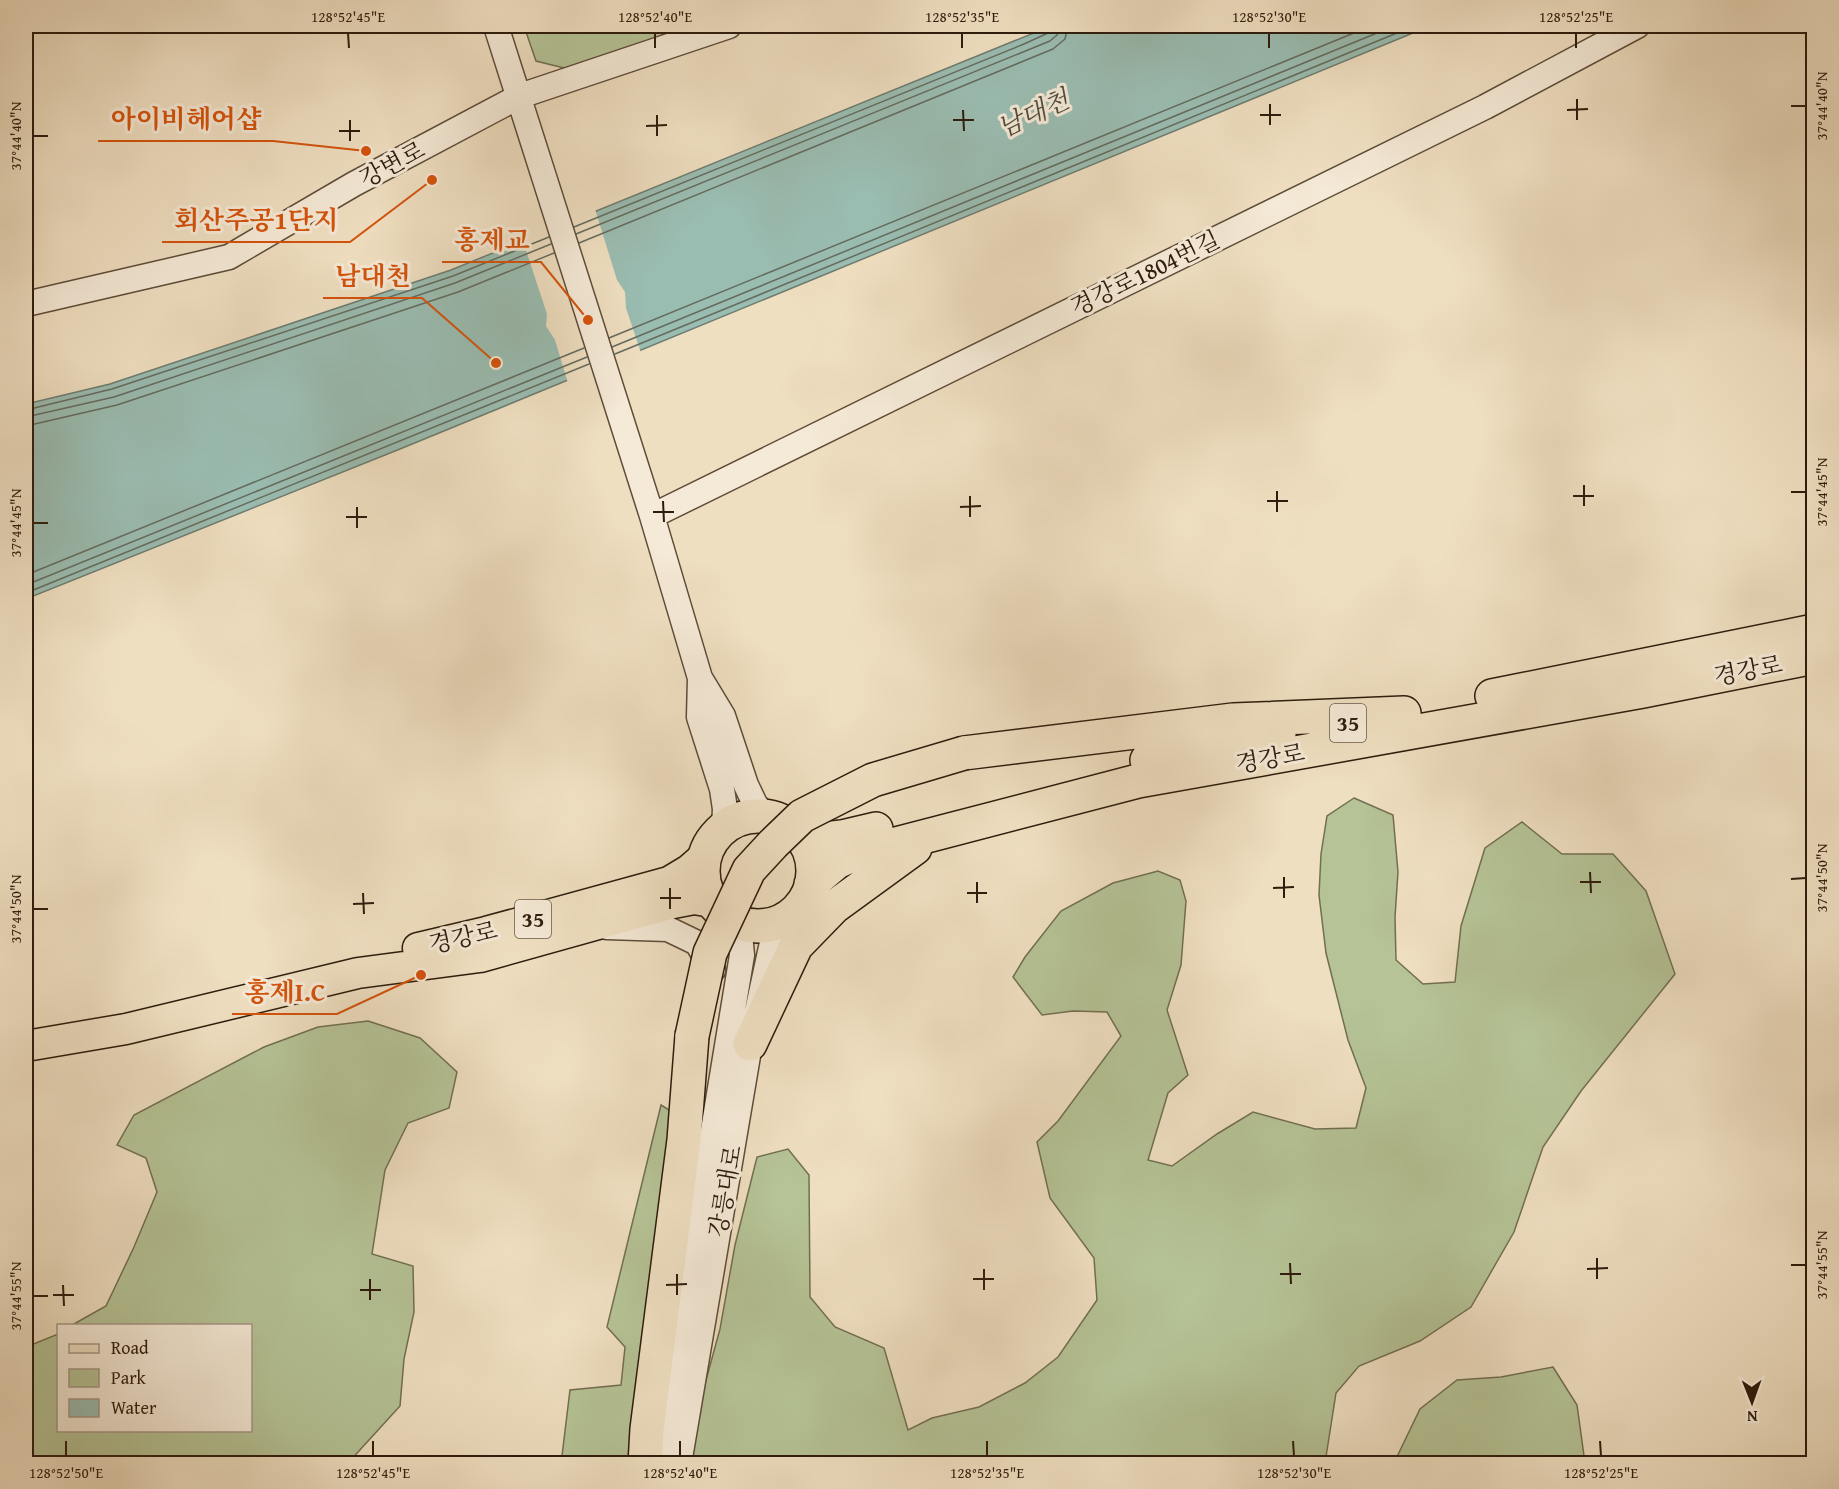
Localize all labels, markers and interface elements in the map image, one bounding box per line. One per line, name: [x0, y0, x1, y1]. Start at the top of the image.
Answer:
text: 128°52'45"E: [311, 6, 385, 27]
text: 128°52'40"E: [618, 6, 692, 27]
text: 128°52'35"E: [925, 6, 999, 27]
text: 128°52'30"E: [1232, 6, 1306, 27]
text: 128°52'25"E: [1539, 6, 1613, 27]
text: 37°44'40"N: [1811, 71, 1832, 140]
water label: 남대천: [991, 79, 1077, 147]
callout: 아이비헤어샵: [98, 97, 273, 141]
text: 아이비헤어샵: [111, 99, 262, 138]
text: 37°44'40"N: [5, 101, 26, 170]
street label: 강변로: [353, 132, 431, 196]
callout: 회산주공1단지: [162, 198, 350, 242]
text: 회산주공1단지: [174, 200, 338, 239]
callout: 홍제교: [442, 218, 541, 262]
text: 홍제교: [454, 220, 530, 259]
street label: 경강로1804번길: [1064, 222, 1226, 324]
callout: 남대천: [323, 254, 422, 298]
text: 남대천: [335, 256, 411, 295]
text: 37°44'45"N: [1811, 457, 1832, 526]
text: 37°44'45"N: [5, 488, 26, 557]
street label: 경강로: [1711, 646, 1785, 694]
road number: 35: [1330, 704, 1366, 742]
street label: 경강로: [1233, 735, 1307, 781]
text: 37°44'50"N: [1811, 843, 1832, 912]
text: 37°44'50"N: [5, 874, 26, 943]
road number: 35: [515, 900, 551, 938]
street label: 경강로: [425, 912, 501, 962]
callout: 홍제I.C: [232, 970, 337, 1014]
text: 홍제I.C: [244, 972, 326, 1011]
street label: 강릉대로: [700, 1142, 750, 1240]
text: 37°44'55"N: [1811, 1230, 1832, 1299]
text: 37°44'55"N: [5, 1261, 26, 1330]
legend: [57, 1324, 252, 1432]
text: Road: [111, 1334, 149, 1361]
text: Park: [111, 1364, 147, 1391]
north arrow: [1722, 1372, 1782, 1432]
text: Water: [111, 1394, 157, 1421]
text: N: [1746, 1405, 1758, 1429]
text: 128°52'50"E: [29, 1462, 103, 1483]
text: 128°52'45"E: [336, 1462, 410, 1483]
text: 128°52'40"E: [643, 1462, 717, 1483]
text: 128°52'35"E: [950, 1462, 1024, 1483]
text: 128°52'30"E: [1257, 1462, 1331, 1483]
text: 128°52'25"E: [1564, 1462, 1638, 1483]

